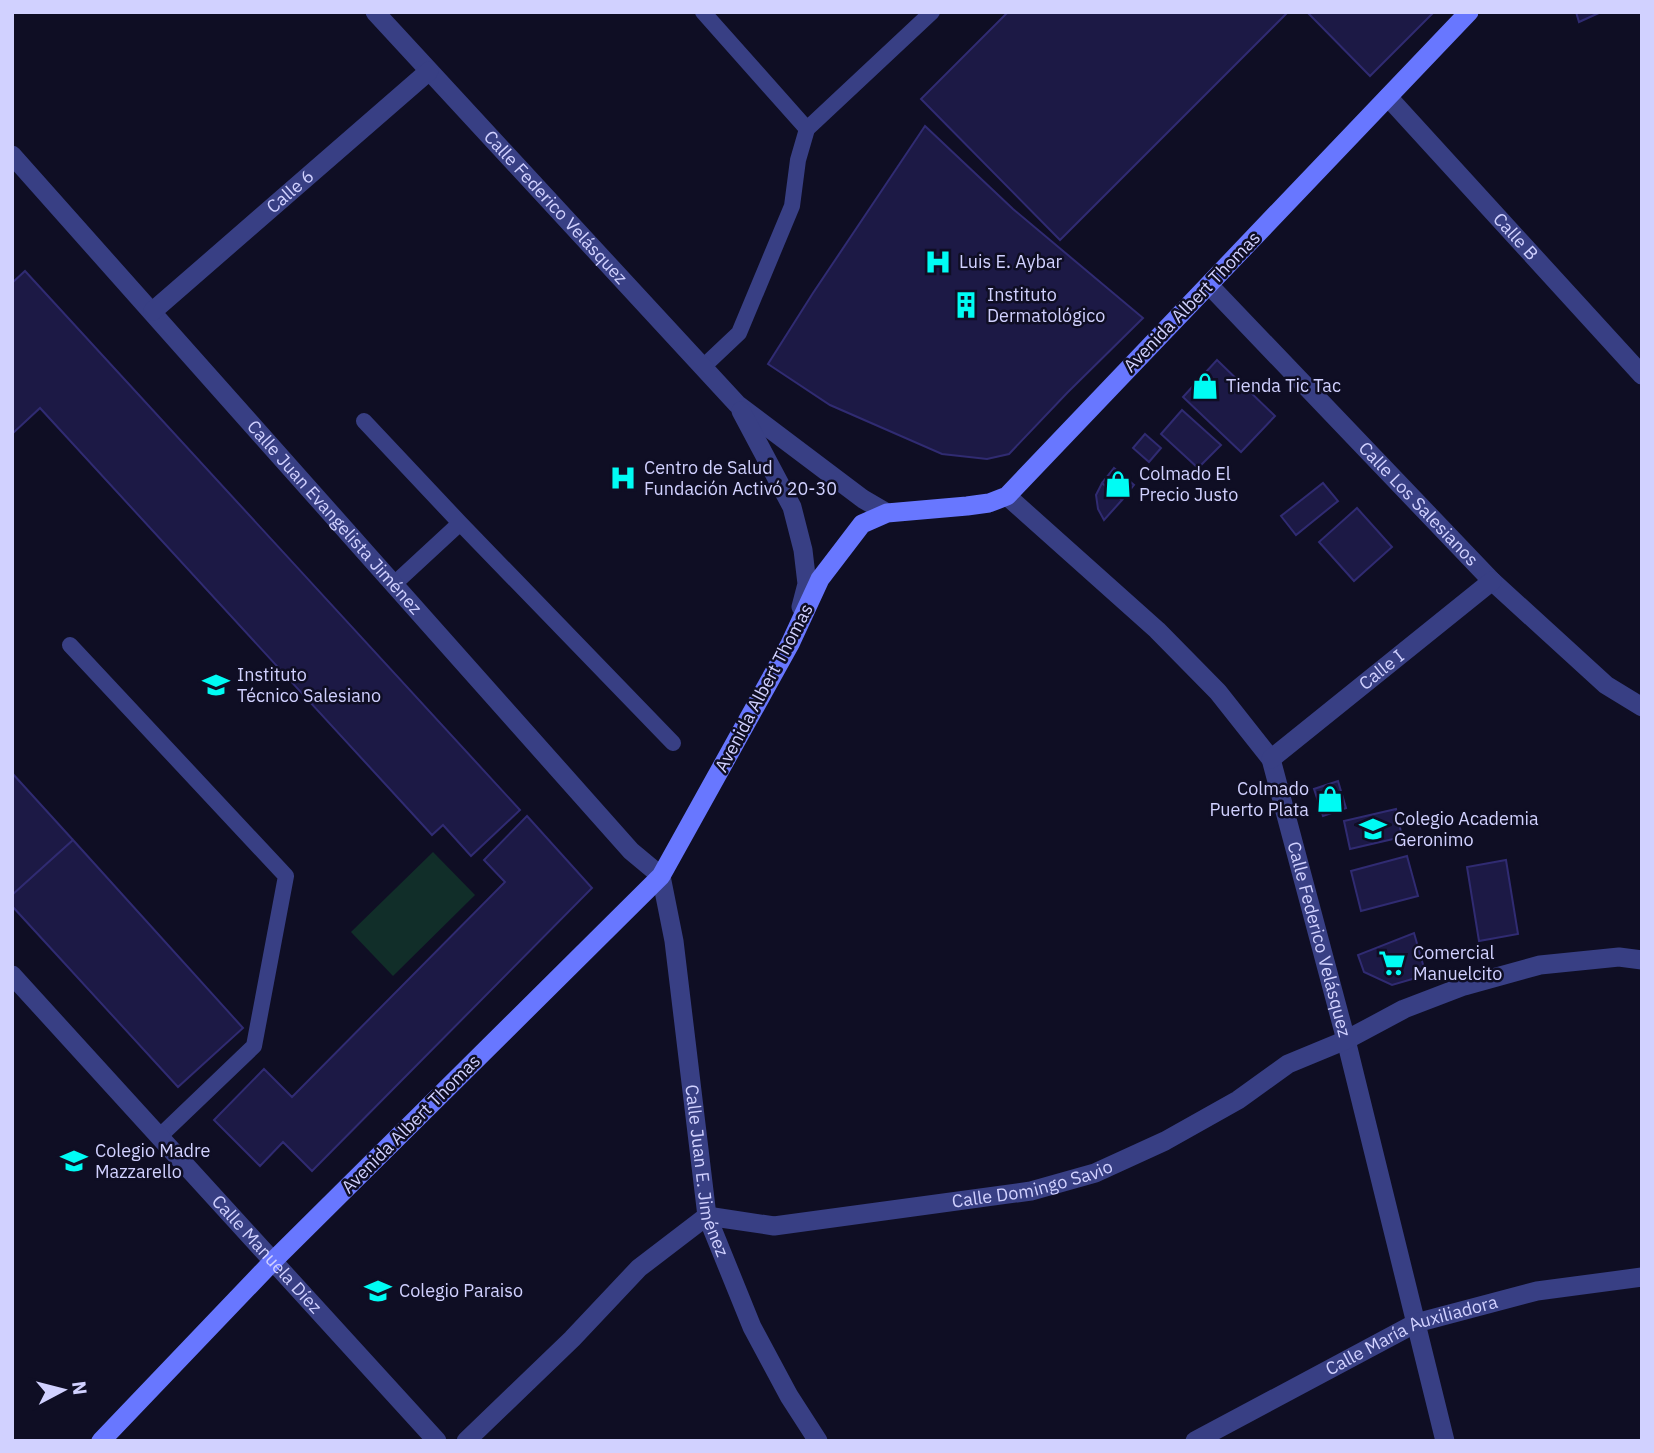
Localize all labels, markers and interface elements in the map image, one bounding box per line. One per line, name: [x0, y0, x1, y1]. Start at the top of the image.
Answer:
street label: Calle Federico Velásquez: [479, 125, 633, 289]
street label: Calle 6: [262, 164, 318, 218]
street label: Calle B: [1488, 208, 1543, 265]
street label: Avenida Albert Thomas: [1118, 226, 1265, 377]
hospital icon: Luis E. Aybar: [923, 247, 953, 277]
place label: Luis E. Aybar: [959, 250, 1063, 273]
place label: Instituto Dermatológico: [987, 283, 1105, 327]
building icon: Instituto Dermatológico: [951, 290, 981, 320]
shop icon: Tienda Tic Tac: [1190, 371, 1220, 401]
place label: Tienda Tic Tac: [1226, 374, 1341, 397]
street label: Calle Juan Evangelista Jiménez: [242, 415, 427, 619]
street label: Calle Los Salesianos: [1354, 437, 1484, 571]
place label: Centro de Salud Fundación Activó 20-30: [644, 456, 837, 500]
place label: Colmado El Precio Justo: [1139, 462, 1238, 506]
hospital icon: Centro de Salud Fundación Activó 20-30: [608, 463, 638, 493]
shop icon: Colmado El Precio Justo: [1103, 469, 1133, 499]
street label: Avenida Albert Thomas: [709, 600, 818, 776]
street label: Calle I: [1354, 644, 1409, 695]
place label: Instituto Técnico Salesiano: [237, 663, 381, 707]
school or university icon: Instituto Técnico Salesiano: [201, 670, 231, 700]
place label: Colmado Puerto Plata: [1209, 777, 1309, 821]
shop icon: Colmado Puerto Plata: [1315, 784, 1345, 814]
place label: Colegio Academia Geronimo: [1394, 807, 1539, 851]
school or university icon: Colegio Academia Geronimo: [1358, 814, 1388, 844]
street label: Calle Federico Velásquez: [1282, 839, 1357, 1039]
place label: Comercial Manuelcito: [1413, 941, 1502, 985]
supermarket icon: Comercial Manuelcito: [1377, 948, 1407, 978]
street label: Avenida Albert Thomas: [336, 1049, 485, 1198]
street label: Calle Juan E. Jiménez: [680, 1083, 734, 1260]
place label: Colegio Madre Mazzarello: [95, 1139, 211, 1183]
school or university icon: Colegio Madre Mazzarello: [59, 1146, 89, 1176]
street label: Calle Domingo Savio: [950, 1154, 1116, 1213]
street label: Calle Manuela Díez: [207, 1190, 327, 1318]
school or university icon: Colegio Paraiso: [363, 1276, 393, 1306]
place label: Colegio Paraiso: [399, 1279, 523, 1302]
street label: Calle María Auxiliadora: [1321, 1290, 1500, 1380]
north arrow: [28, 1355, 98, 1425]
text: N: [67, 1380, 93, 1396]

